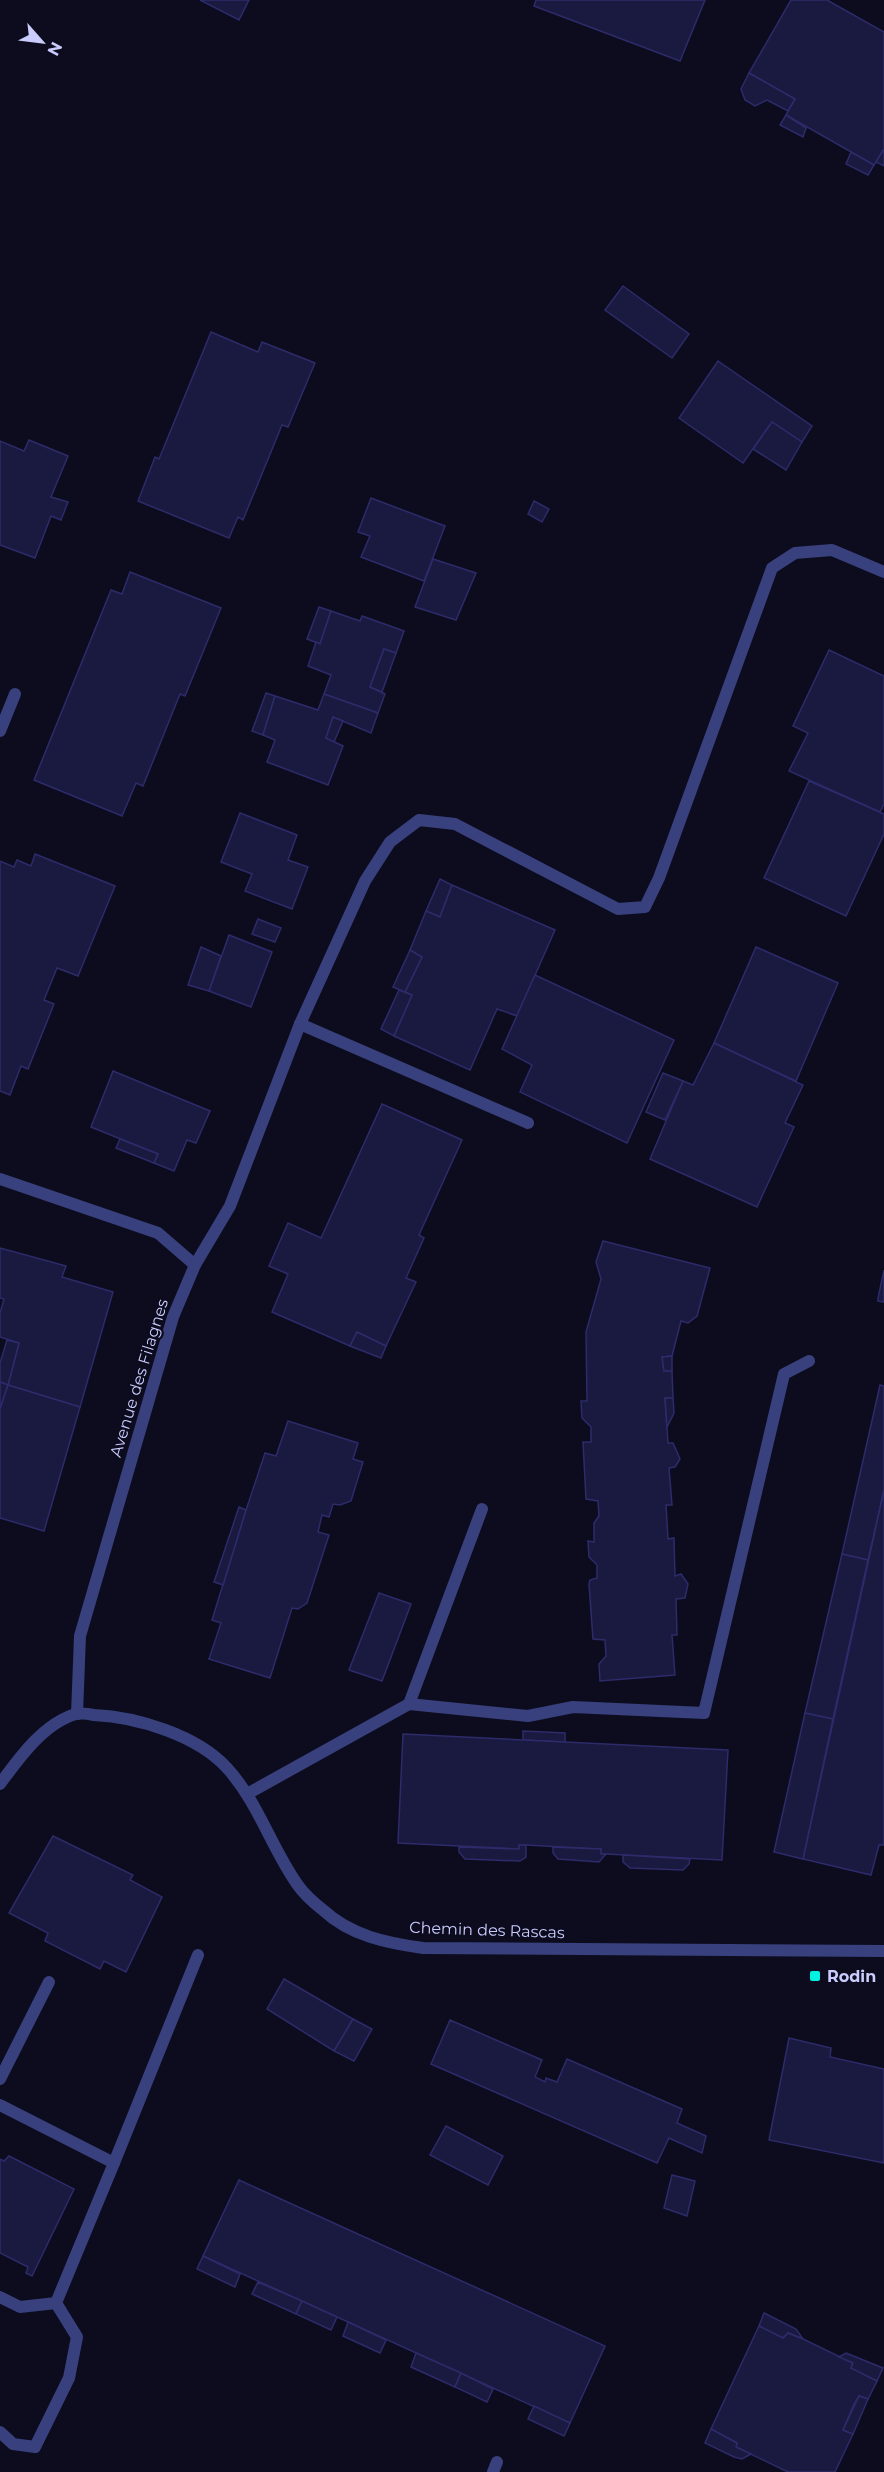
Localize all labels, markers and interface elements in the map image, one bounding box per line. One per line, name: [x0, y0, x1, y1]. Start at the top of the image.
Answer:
north arrow: [12, 12, 72, 72]
text: N: [43, 39, 66, 59]
street label: Avenue des Filagnes: [106, 1296, 172, 1459]
street label: Chemin des Rascas: [409, 1918, 565, 1942]
place label: Rodin: [827, 1967, 876, 1986]
marker: Rodin: [808, 1969, 822, 1983]

